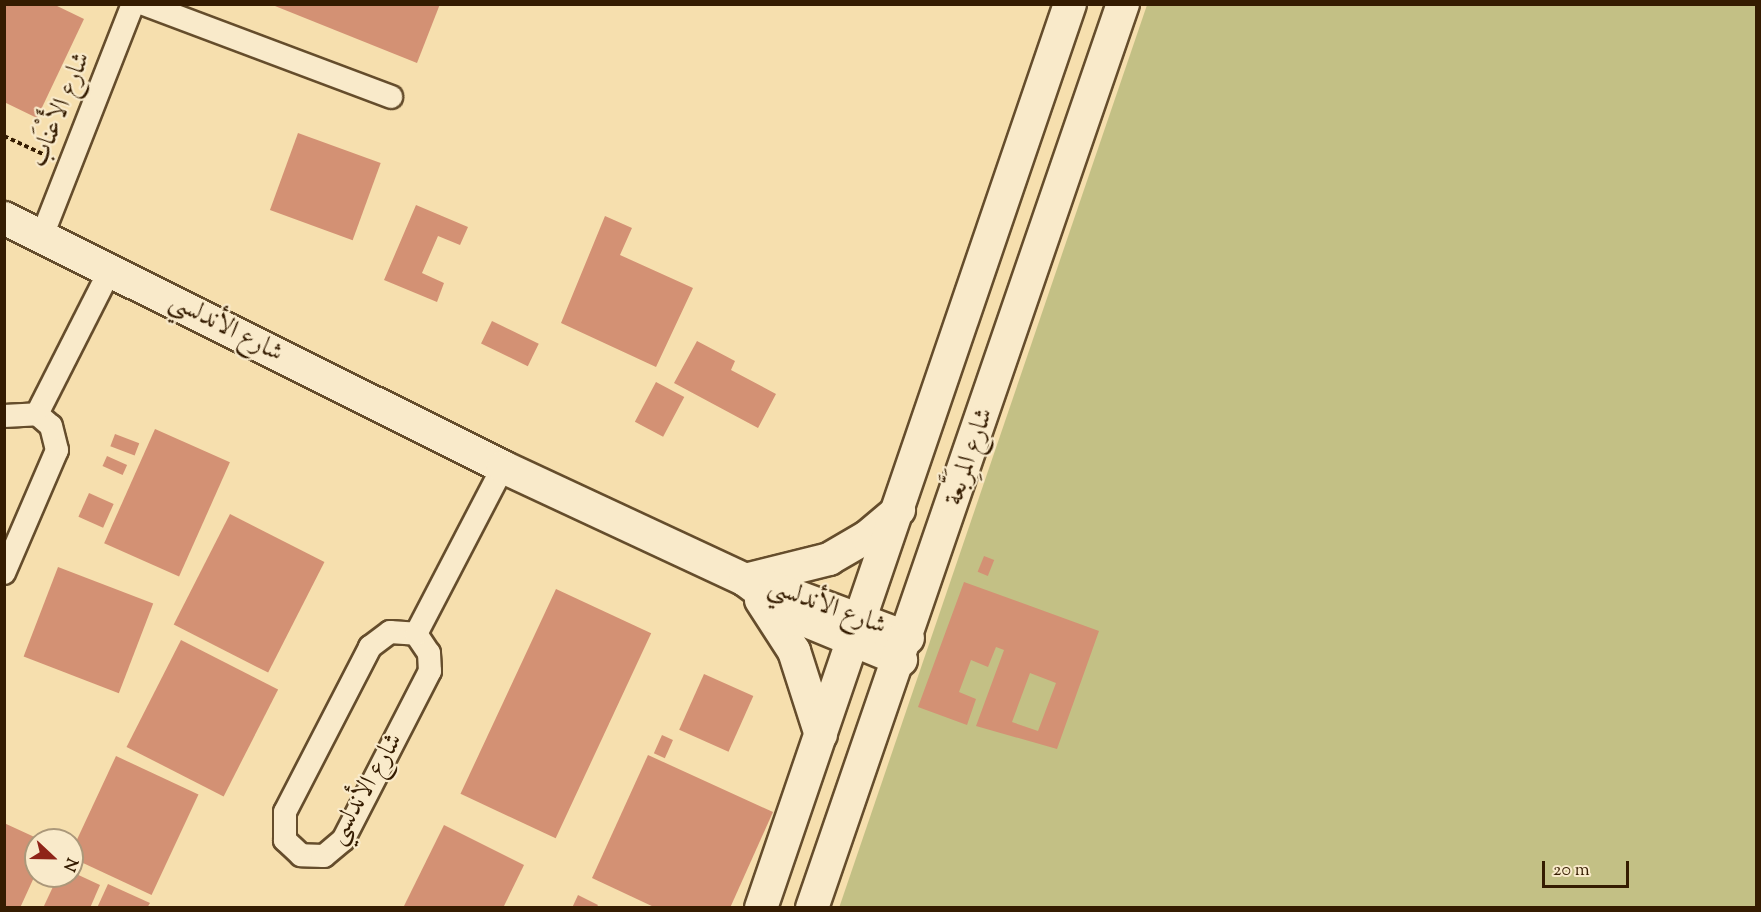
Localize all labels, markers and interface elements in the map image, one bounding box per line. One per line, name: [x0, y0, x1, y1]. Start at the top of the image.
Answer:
street label: شارع الأَعْنَاب: [24, 48, 98, 172]
street label: شارع الأندلسي: [164, 286, 288, 370]
street label: شارع المِرَبَّعة: [939, 404, 1001, 510]
street label: شارع الأندلسي: [764, 571, 890, 643]
street label: شارع الأندلسي: [322, 728, 410, 850]
north arrow: [24, 828, 84, 888]
scale bar: [1545, 849, 1632, 887]
text: N: [56, 854, 82, 874]
text: 20 m: [1553, 858, 1590, 884]

